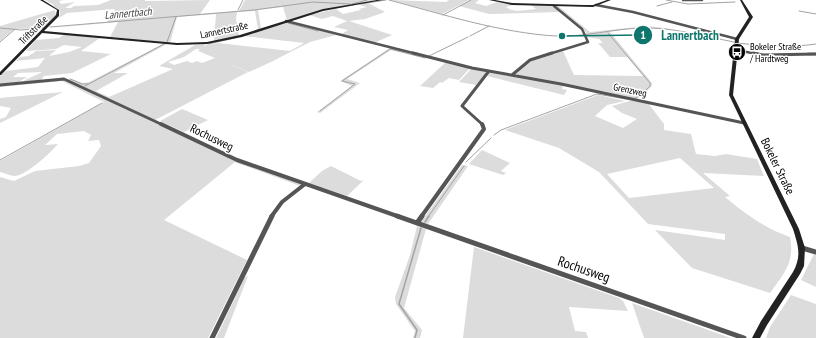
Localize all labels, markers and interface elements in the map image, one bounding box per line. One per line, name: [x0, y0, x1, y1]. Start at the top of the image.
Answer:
water label: Lannertbach: [104, 4, 153, 22]
street label: Triftstraße: [16, 13, 50, 47]
street label: Lannertstraße: [199, 19, 249, 41]
callout: Lannertbach: [633, 23, 727, 48]
text: 1: [640, 27, 646, 42]
text: Lannertbach: [661, 27, 719, 44]
place label: Bokeler Straße / Hardtweg: [749, 40, 801, 65]
bus stop icon: Bokeler Straße / Hardtweg: [727, 42, 747, 62]
street label: Grenzweg: [612, 80, 648, 100]
street label: Rochusweg: [188, 120, 236, 154]
street label: Bokeler Straße: [758, 135, 798, 197]
street label: Rochusweg: [556, 252, 612, 286]

